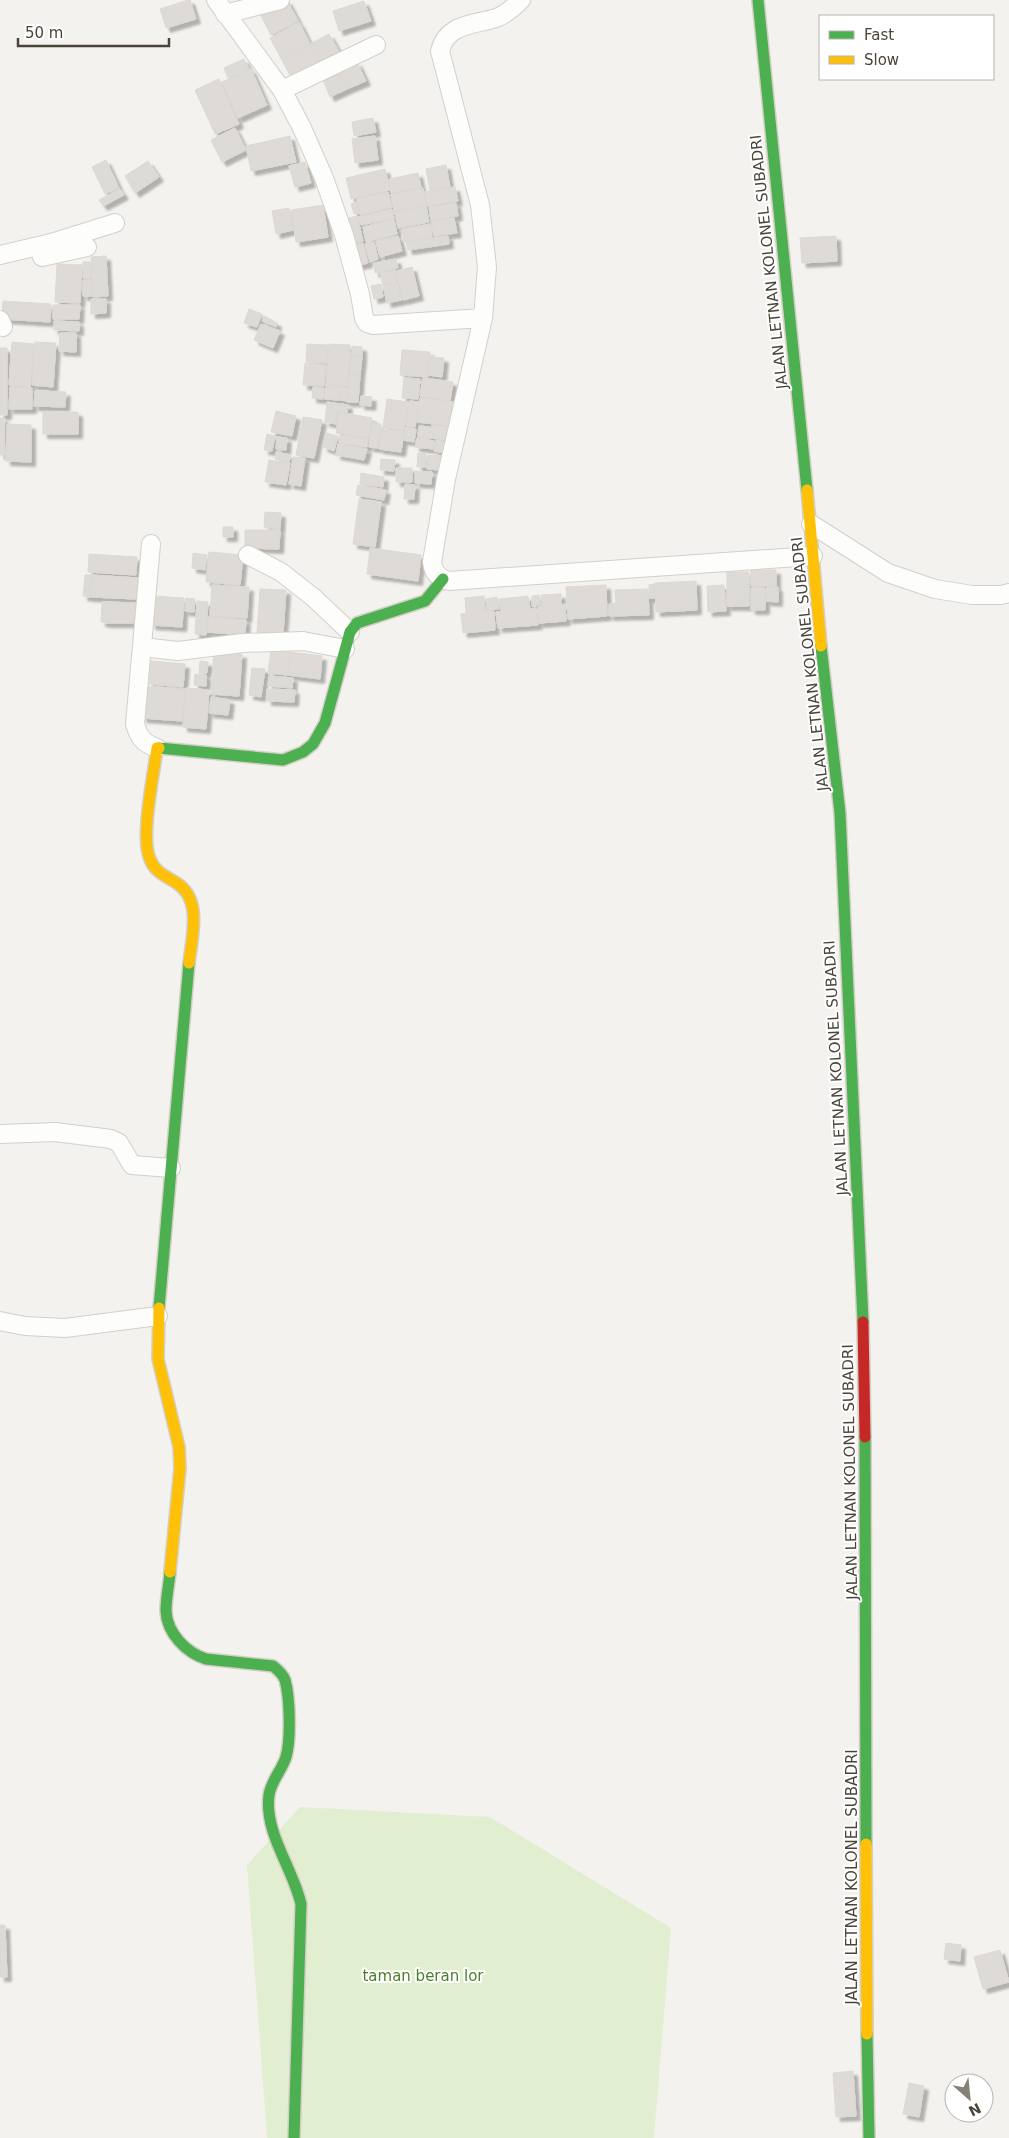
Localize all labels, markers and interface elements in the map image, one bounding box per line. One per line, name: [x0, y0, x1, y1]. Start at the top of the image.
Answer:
scale bar: [18, 15, 169, 47]
legend: [819, 15, 994, 80]
text: 50 m: [25, 24, 63, 42]
text: Fast: [864, 26, 894, 44]
text: Slow: [864, 51, 899, 69]
street label: JALAN LETNAN KOLONEL SUBADRI: [747, 134, 791, 391]
street label: JALAN LETNAN KOLONEL SUBADRI: [788, 536, 832, 793]
street label: JALAN LETNAN KOLONEL SUBADRI: [820, 940, 852, 1197]
street label: JALAN LETNAN KOLONEL SUBADRI: [839, 1344, 861, 1601]
street label: JALAN LETNAN KOLONEL SUBADRI: [843, 1749, 861, 2006]
park label: taman beran lor: [362, 1967, 484, 1985]
north arrow: [944, 2073, 994, 2123]
text: N: [966, 2100, 984, 2119]

